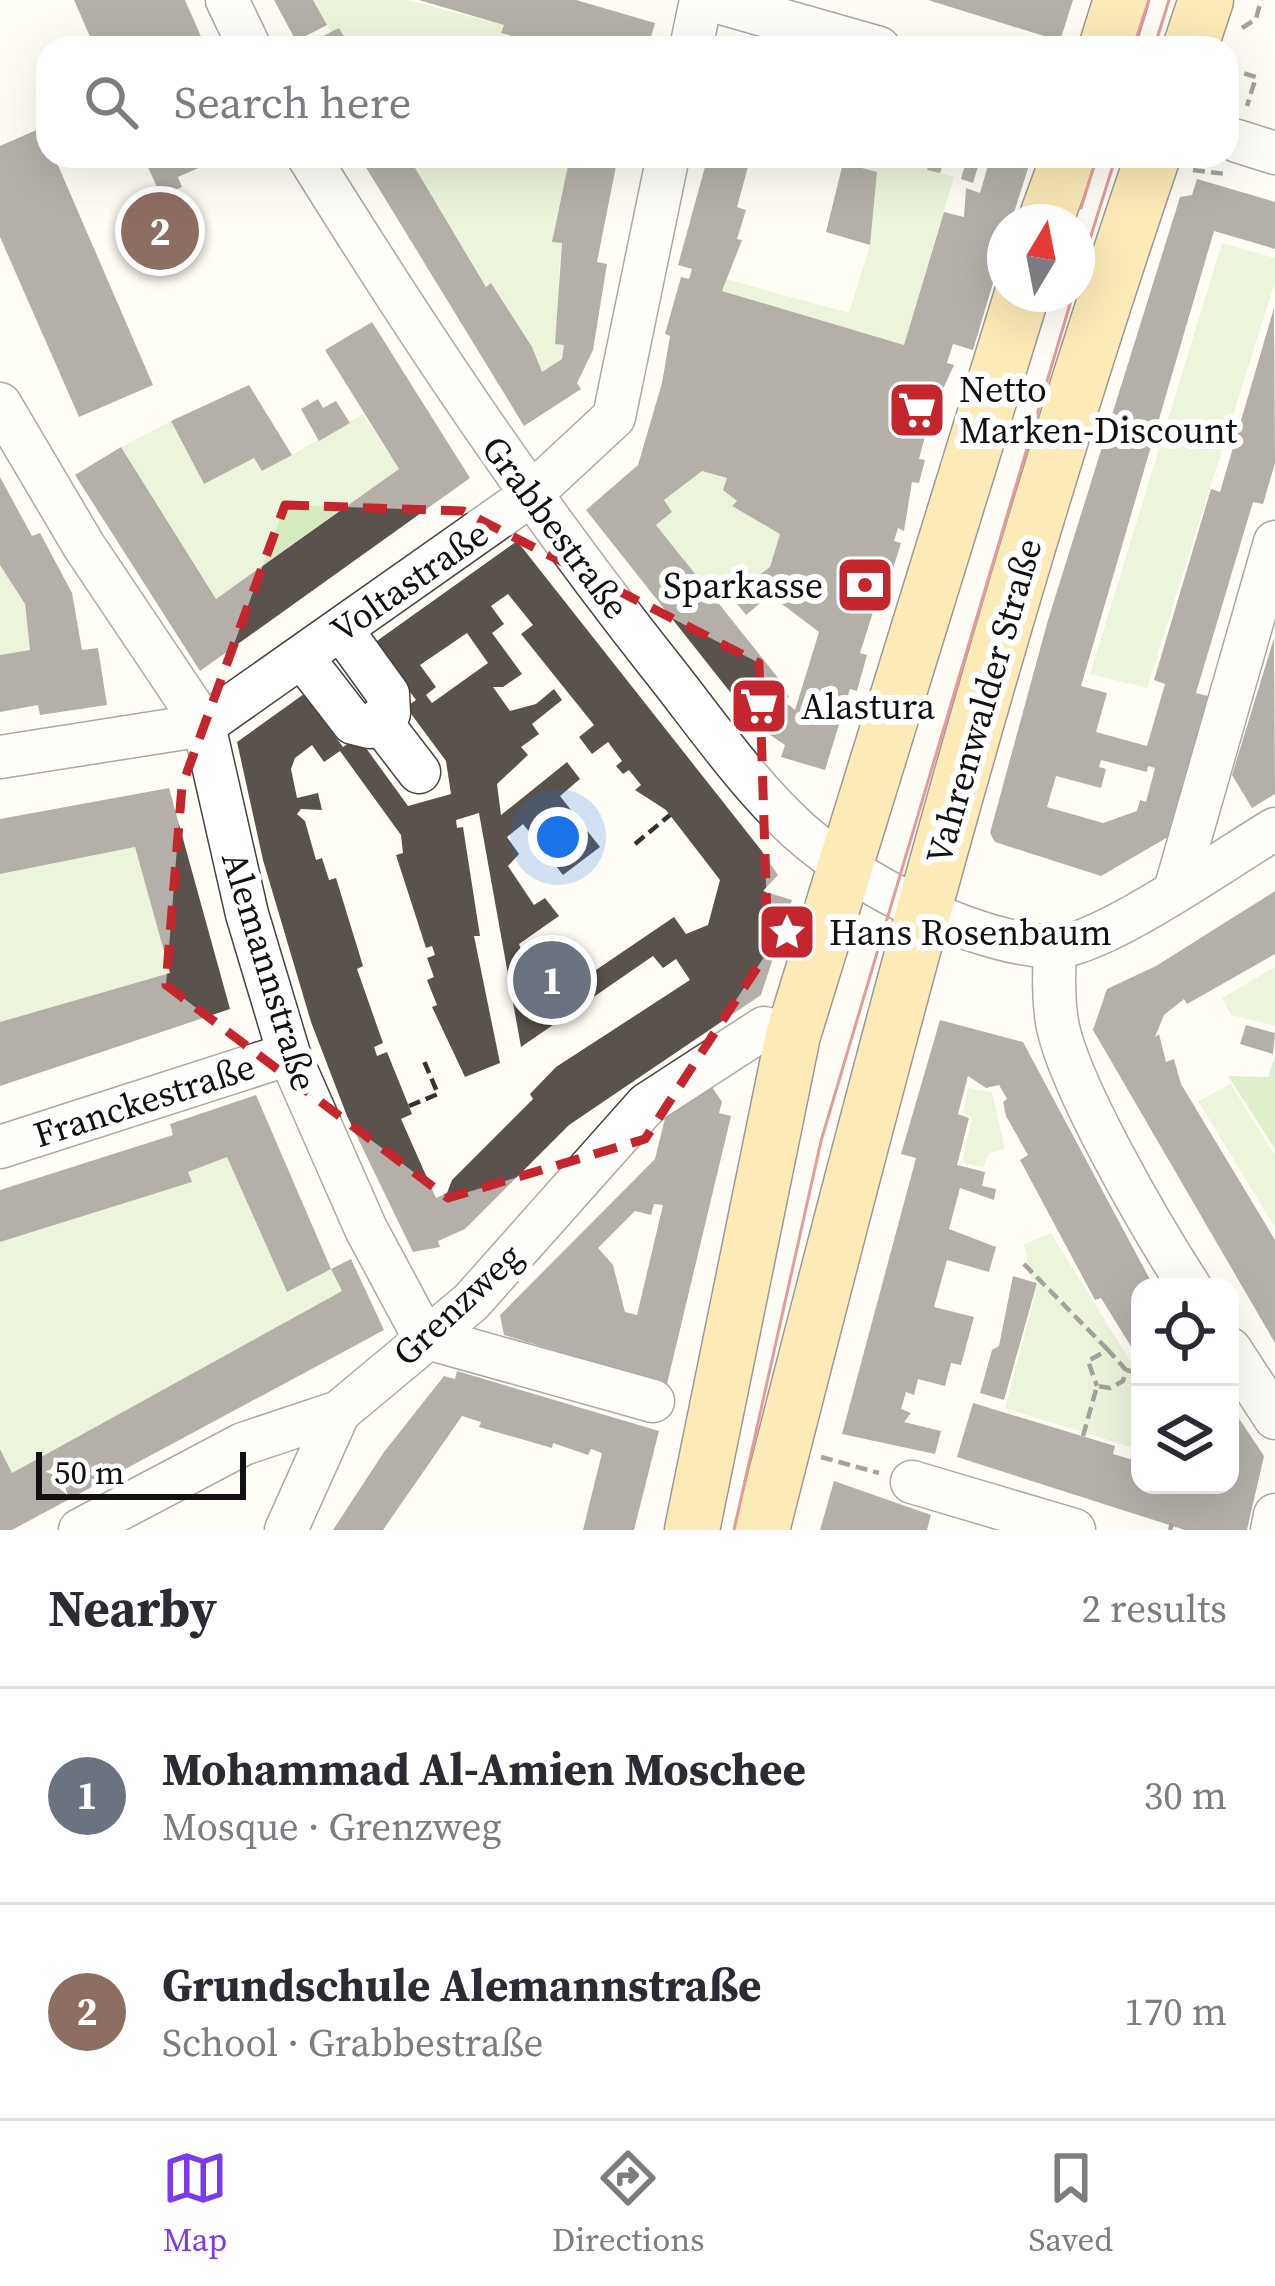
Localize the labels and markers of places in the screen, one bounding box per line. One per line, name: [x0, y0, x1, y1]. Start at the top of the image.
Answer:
pin: 2: [121, 186, 199, 276]
place label: Netto Marken-Discount: [959, 365, 1238, 455]
supermarket icon: Netto Marken-Discount: [886, 379, 948, 441]
bank icon: Sparkasse: [834, 554, 896, 616]
place label: Sparkasse: [663, 561, 823, 610]
supermarket icon: Alastura: [728, 675, 790, 737]
place label: Alastura: [801, 682, 936, 731]
place icon: Hans Rosenbaum: [756, 901, 818, 963]
place label: Hans Rosenbaum: [829, 908, 1112, 957]
pin: 1: [513, 935, 591, 1025]

